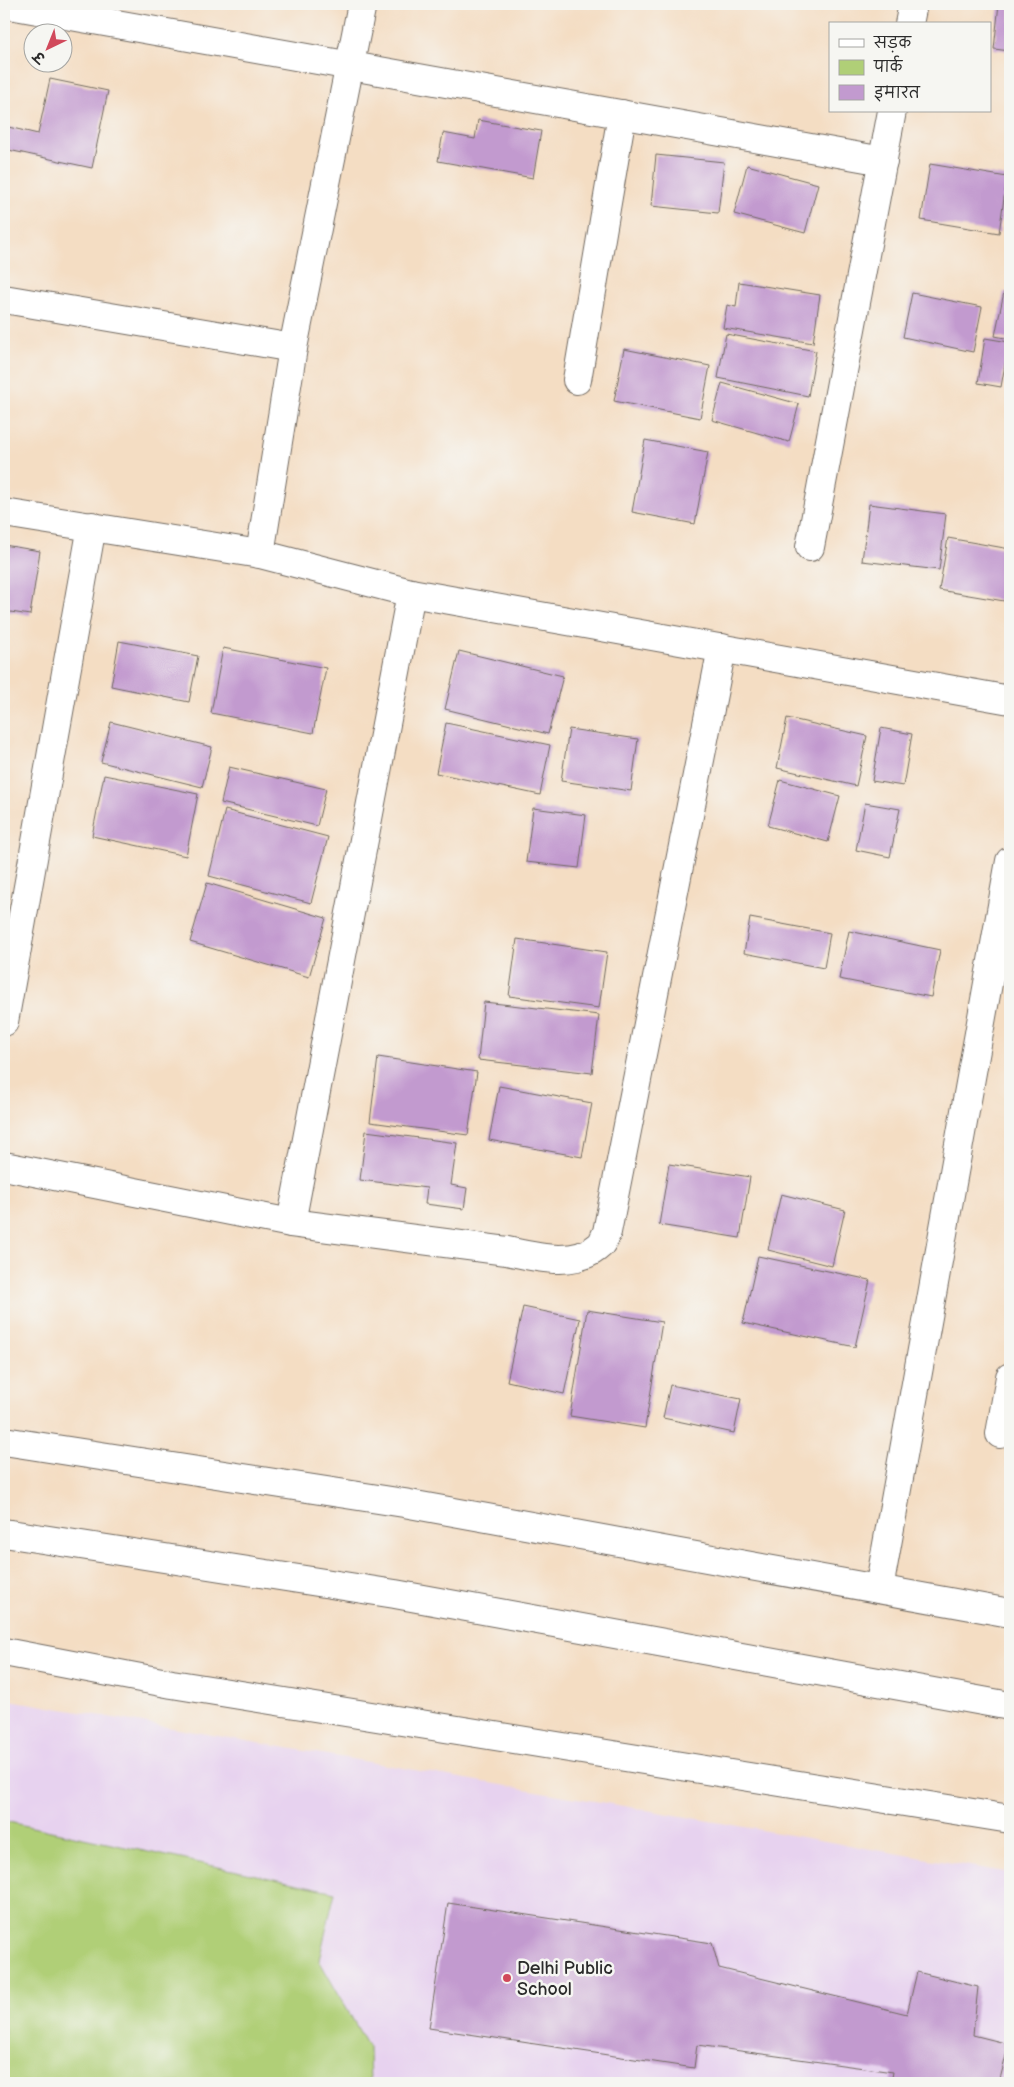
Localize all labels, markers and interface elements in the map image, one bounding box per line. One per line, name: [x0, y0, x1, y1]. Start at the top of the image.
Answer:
north arrow: [22, 22, 72, 72]
legend: [829, 22, 992, 112]
text: सड़क: [873, 34, 912, 53]
text: उ: [29, 47, 50, 68]
text: पार्क: [873, 55, 904, 77]
text: इमारत: [874, 84, 921, 103]
place label: Delhi Public School: [517, 1958, 613, 2000]
marker: Delhi Public School: [501, 1972, 513, 1984]

